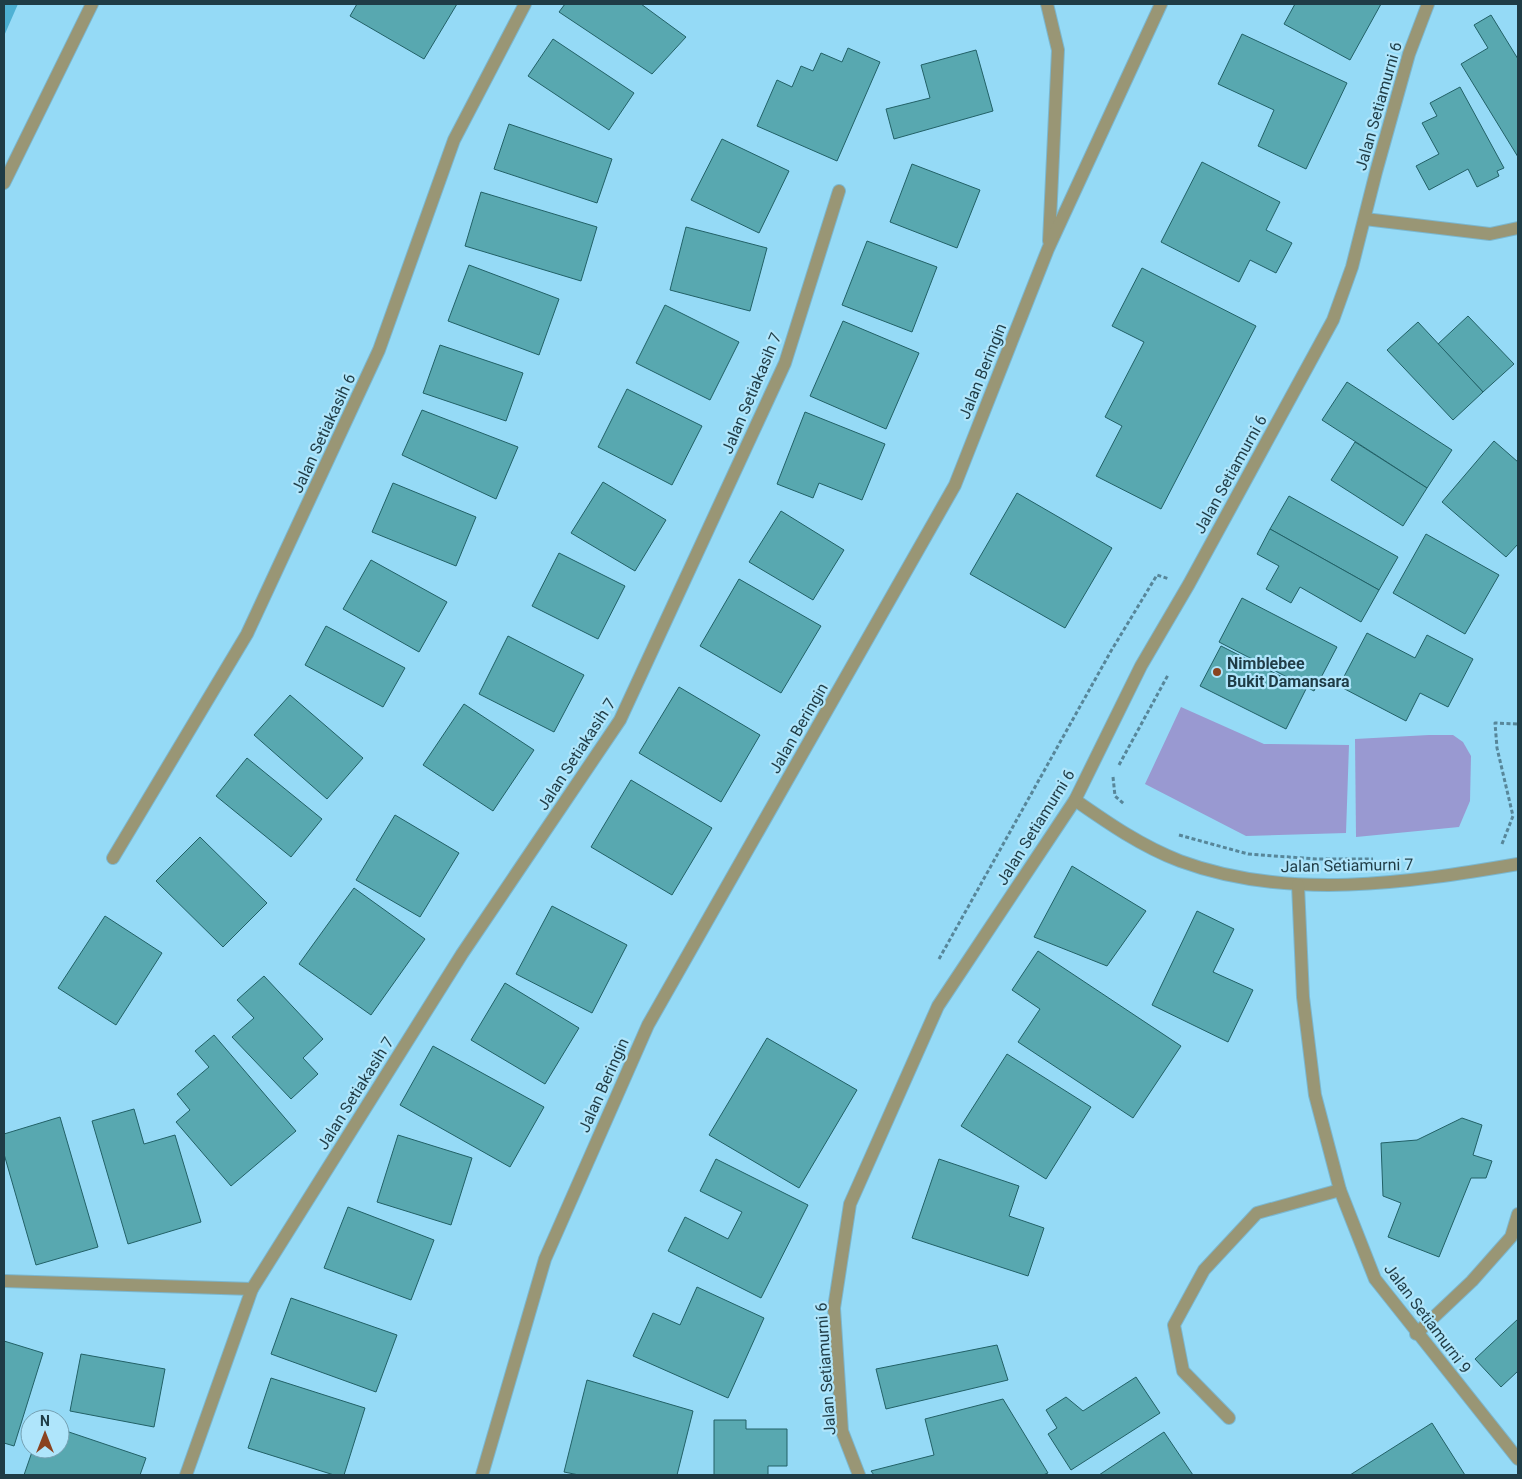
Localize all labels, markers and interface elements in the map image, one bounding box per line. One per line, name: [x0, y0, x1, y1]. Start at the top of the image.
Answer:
street label: Jalan Setiamurni 6: [1351, 40, 1406, 173]
street label: Jalan Beringin: [955, 321, 1010, 422]
street label: Jalan Setiakasih 7: [717, 330, 786, 457]
street label: Jalan Setiakasih 6: [287, 371, 359, 496]
street label: Jalan Setiamurni 6: [1190, 412, 1271, 537]
place label: Nimblebee Bukit Damansara: [1227, 654, 1350, 691]
marker: Nimblebee Bukit Damansara: [1211, 666, 1223, 678]
street label: Jalan Beringin: [765, 680, 832, 777]
street label: Jalan Setiakasih 7: [533, 695, 620, 814]
street label: Jalan Setiamurni 6: [992, 766, 1079, 889]
street label: Jalan Setiamurni 7: [1281, 855, 1414, 876]
street label: Jalan Setiakasih 7: [313, 1033, 398, 1153]
street label: Jalan Beringin: [574, 1035, 633, 1135]
street label: Jalan Setiamurni 9: [1380, 1260, 1475, 1377]
street label: Jalan Setiamurni 6: [811, 1302, 840, 1436]
north arrow: [20, 1409, 70, 1459]
text: N: [40, 1413, 50, 1429]

